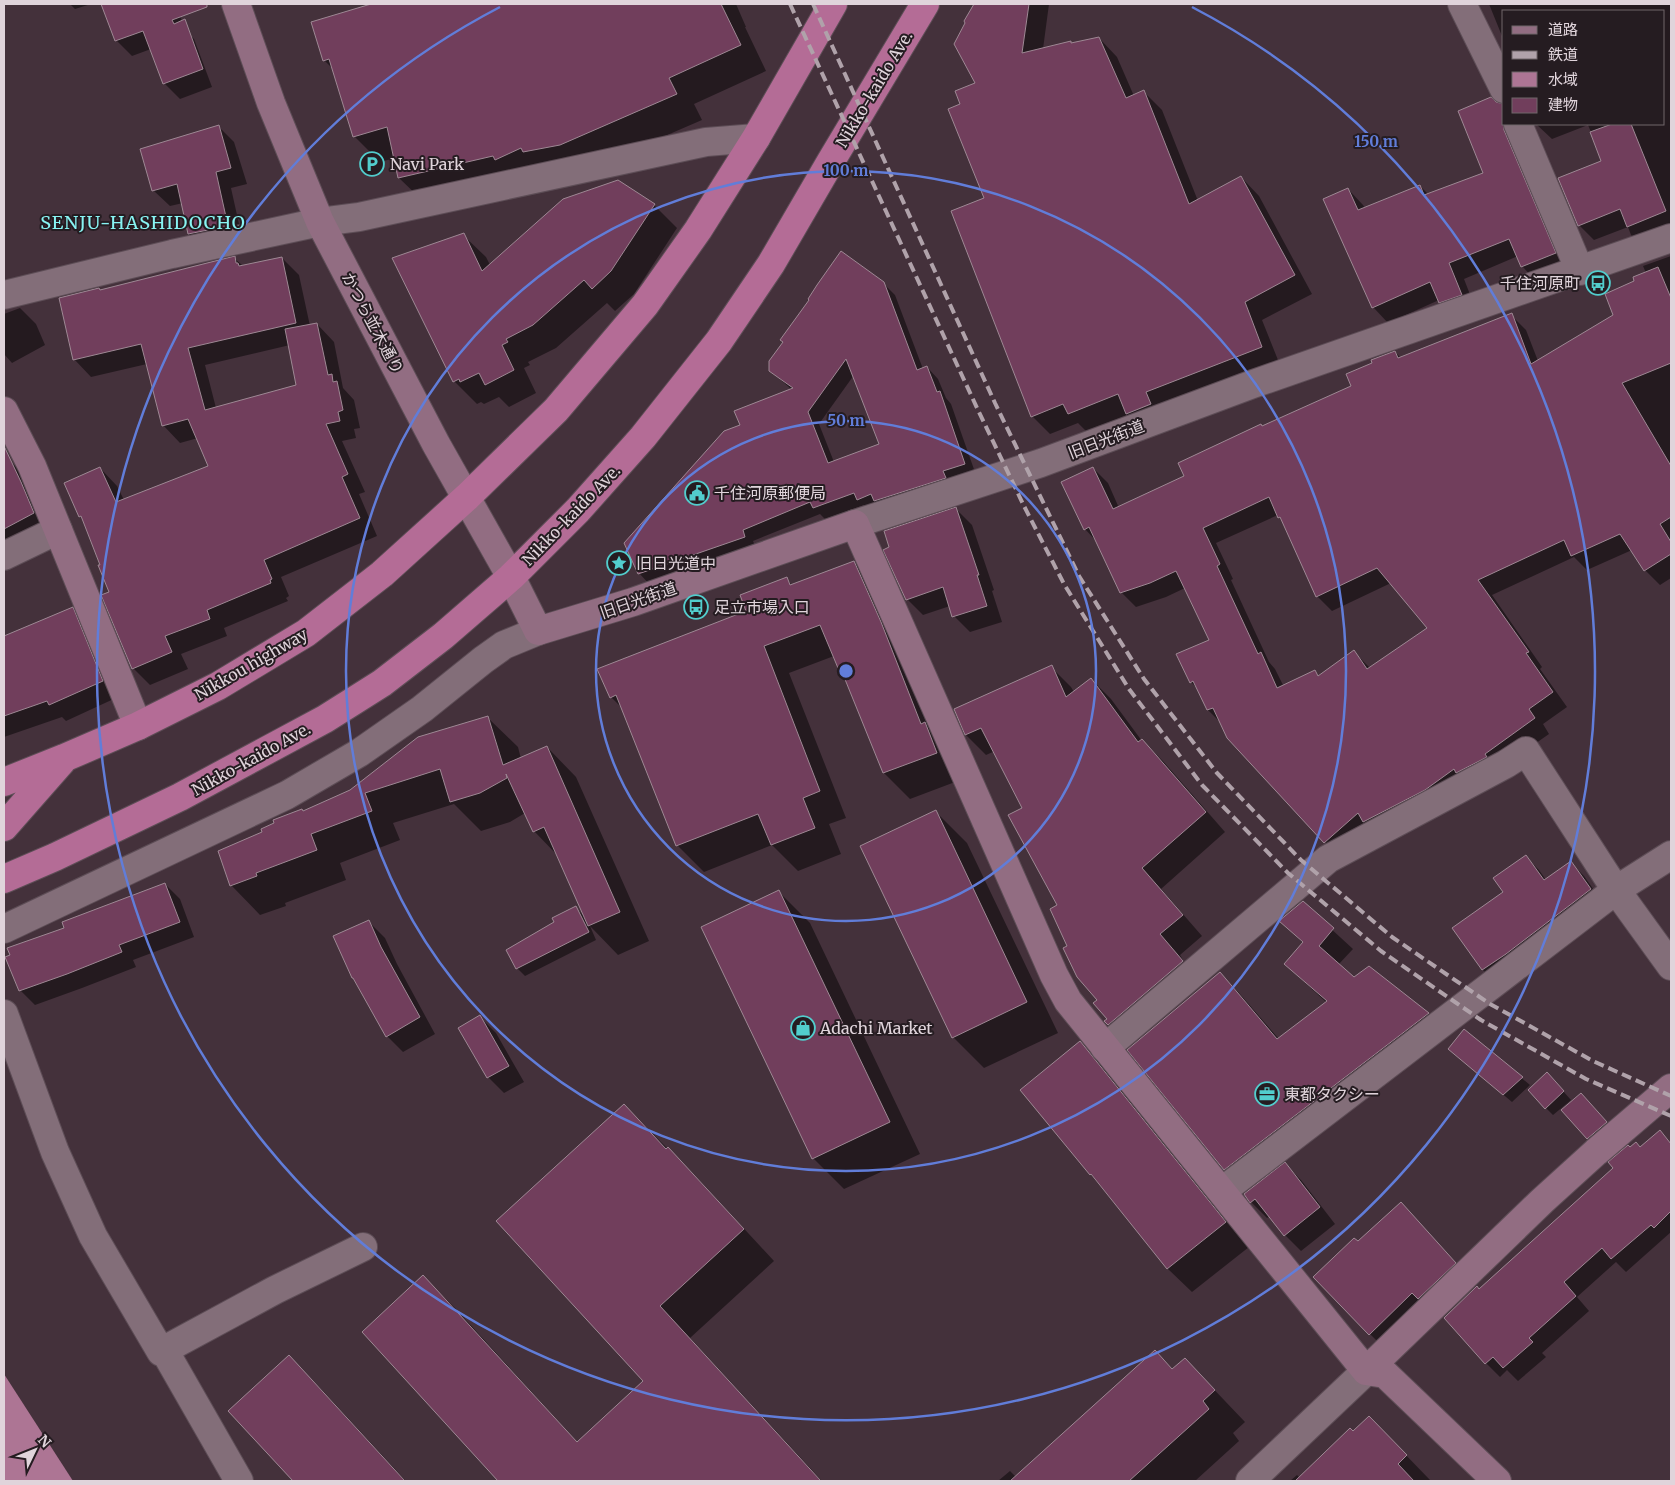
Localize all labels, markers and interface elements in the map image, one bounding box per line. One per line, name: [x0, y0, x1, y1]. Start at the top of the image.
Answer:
legend: [1502, 10, 1665, 125]
text: 道路: [1548, 20, 1578, 39]
street label: Nikko-kaido Ave.: [831, 27, 917, 151]
text: 鉄道: [1548, 45, 1578, 64]
text: 水域: [1548, 70, 1578, 89]
text: 建物: [1548, 95, 1578, 114]
text: 150 m: [1354, 132, 1398, 151]
parking icon: Navi Park: [359, 151, 385, 177]
place label: Navi Park: [390, 154, 465, 174]
text: 100 m: [824, 161, 868, 180]
district label: SENJU-HASHIDOCHO: [40, 211, 246, 234]
street label: かつら並木通り: [338, 269, 408, 377]
bus stop icon: 千住河原町: [1585, 270, 1611, 296]
place label: 千住河原町: [1500, 273, 1580, 293]
text: 50 m: [827, 411, 865, 430]
street label: 旧日光街道: [1065, 415, 1147, 463]
street label: Nikko-kaido Ave.: [518, 460, 624, 570]
public building icon: 千住河原郵便局: [684, 480, 710, 506]
place label: 千住河原郵便局: [714, 483, 826, 503]
place icon: 旧日光道中: [606, 550, 632, 576]
place label: 旧日光道中: [636, 553, 716, 573]
street label: 旧日光街道: [597, 578, 679, 622]
bus stop icon: 足立市場入口: [683, 594, 709, 620]
place label: 足立市場入口: [714, 597, 810, 617]
street label: Nikkou highway: [191, 623, 312, 704]
centre of rings: [837, 662, 855, 680]
street label: Nikko-kaido Ave.: [188, 718, 314, 800]
shop icon: Adachi Market: [790, 1015, 816, 1041]
place label: Adachi Market: [819, 1018, 933, 1038]
office icon: 東都タクシー: [1254, 1081, 1280, 1107]
place label: 東都タクシー: [1284, 1084, 1380, 1104]
north arrow: [10, 1425, 60, 1475]
text: N: [34, 1431, 55, 1451]

